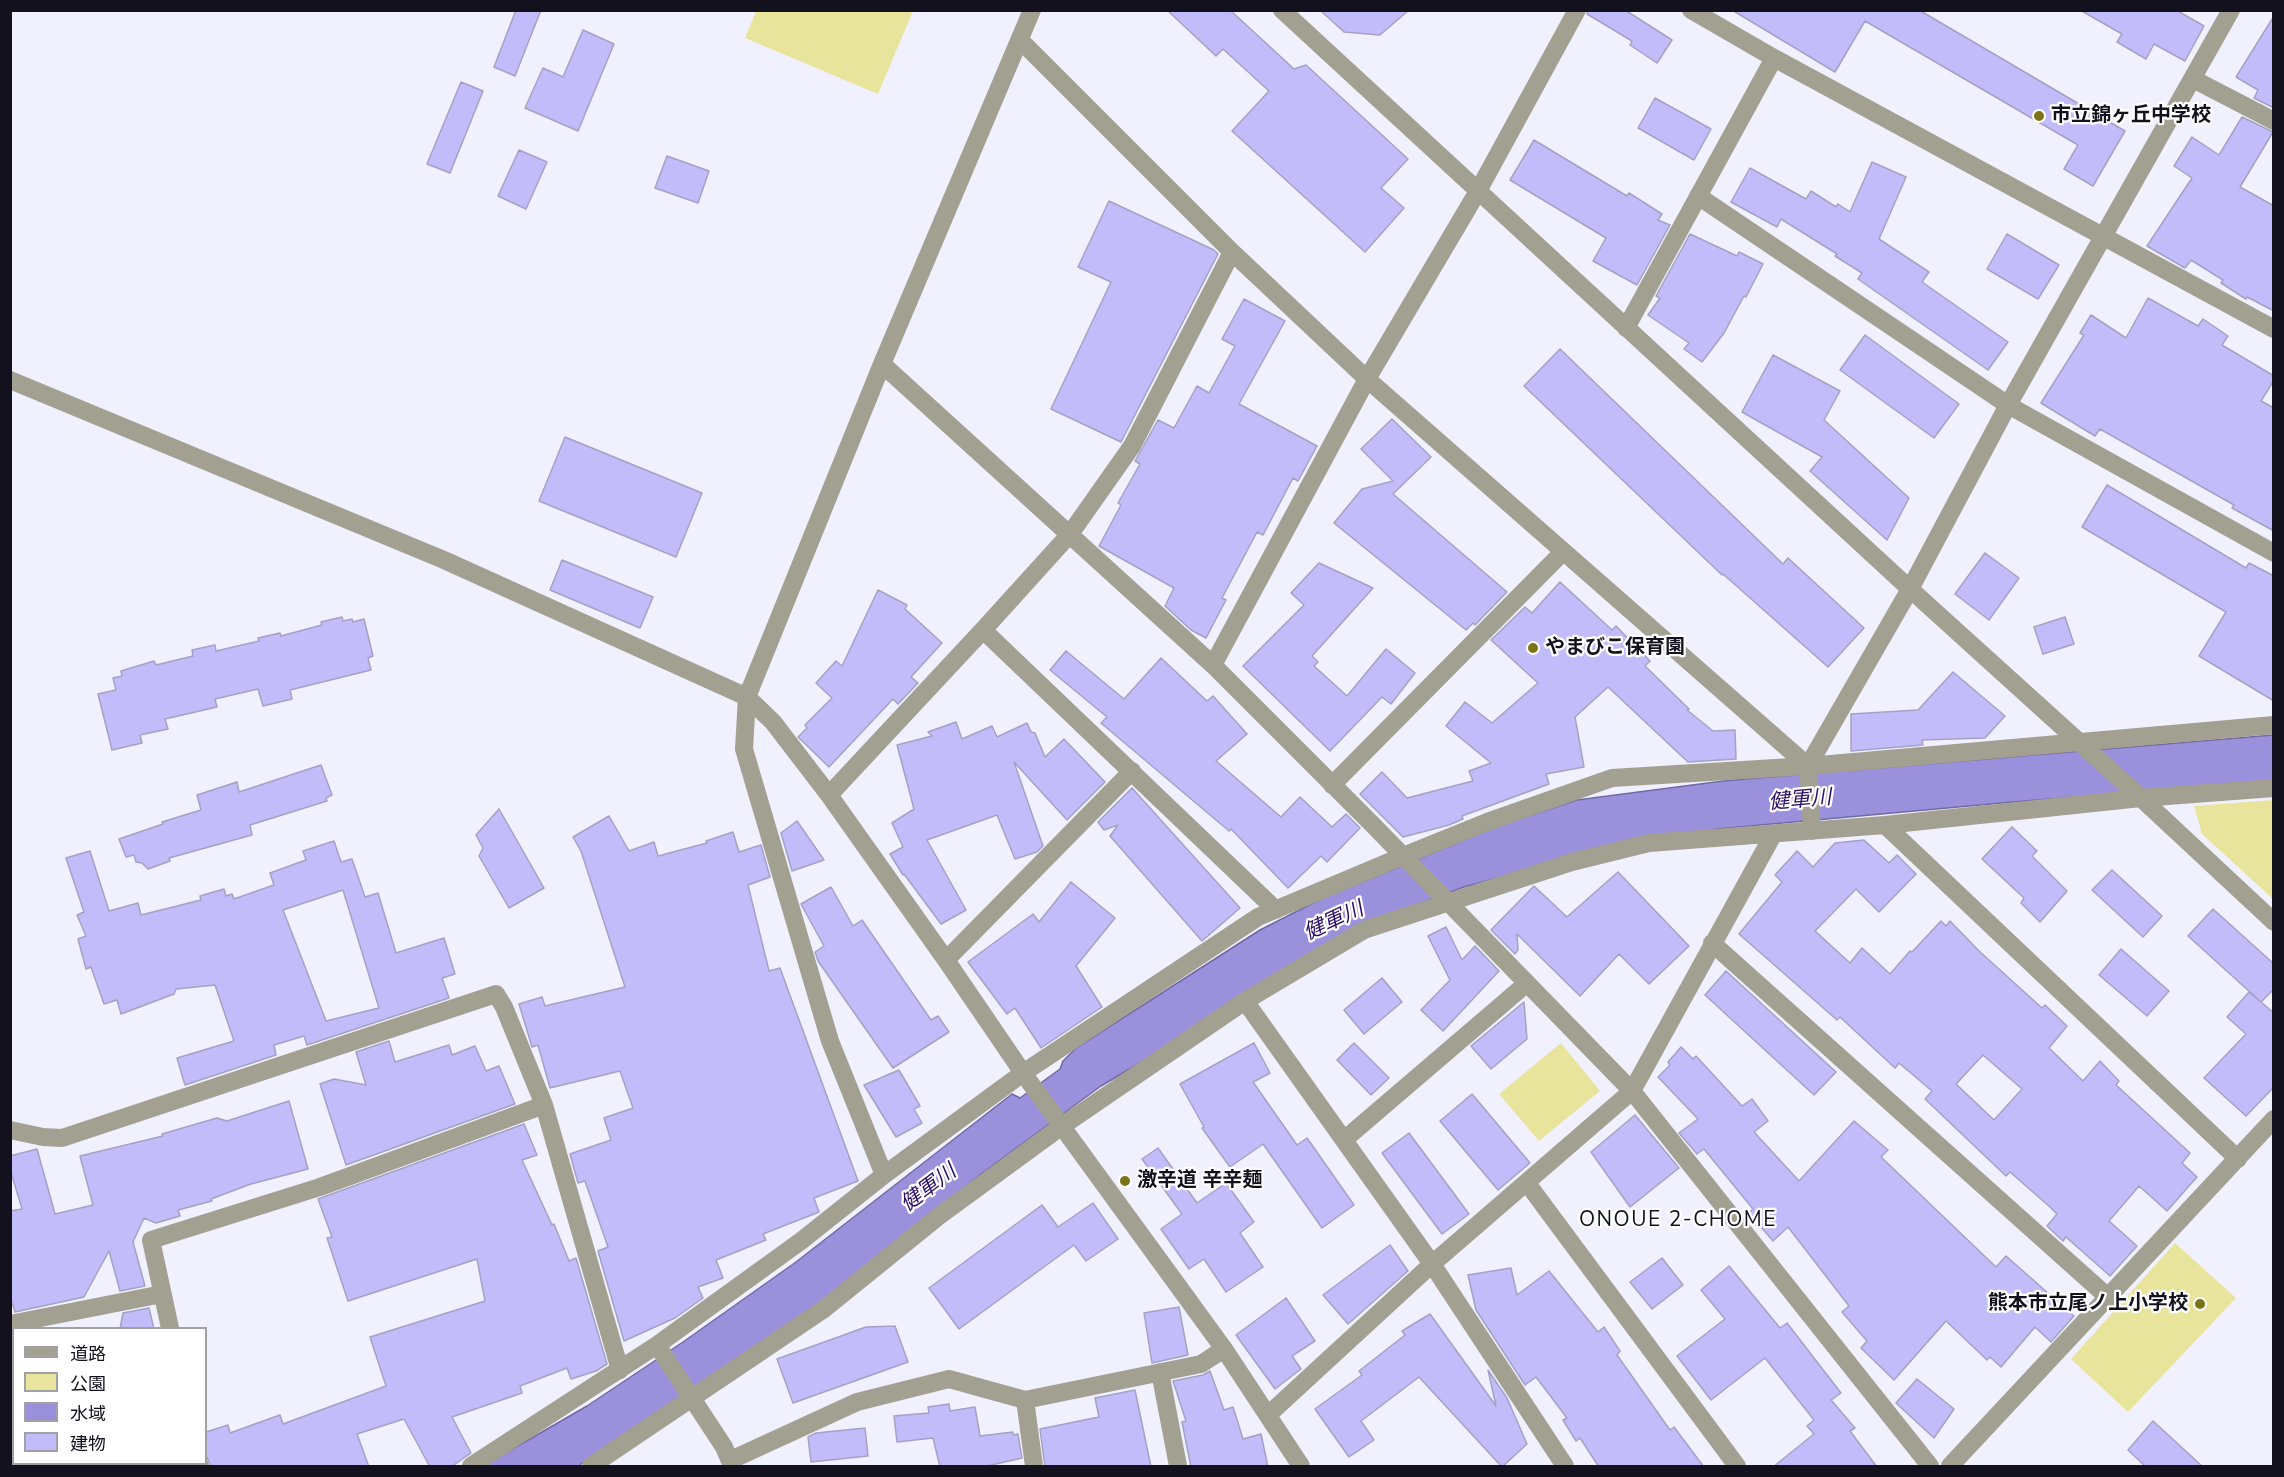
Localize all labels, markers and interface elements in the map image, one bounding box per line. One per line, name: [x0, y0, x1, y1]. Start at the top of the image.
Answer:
place label: 市立錦ヶ丘中学校: [2051, 104, 2211, 128]
marker: 市立錦ヶ丘中学校: [2032, 109, 2046, 123]
place label: やまびこ保育園: [1545, 636, 1685, 660]
marker: やまびこ保育園: [1526, 641, 1540, 655]
water label: 健軍川: [1768, 786, 1832, 816]
water label: 健軍川: [1300, 897, 1368, 947]
water label: 健軍川: [896, 1160, 962, 1218]
place label: 激辛道 辛辛麺: [1137, 1169, 1262, 1193]
marker: 激辛道 辛辛麺: [1118, 1174, 1132, 1188]
district label: ONOUE 2-CHOME: [1579, 1208, 1777, 1234]
place label: 熊本市立尾ノ上小学校: [1988, 1292, 2188, 1316]
marker: 熊本市立尾ノ上小学校: [2193, 1297, 2207, 1311]
legend: [12, 1327, 207, 1465]
text: 道路: [70, 1342, 106, 1366]
text: 公園: [70, 1372, 106, 1396]
text: 水域: [70, 1402, 106, 1426]
text: 建物: [70, 1432, 106, 1456]

